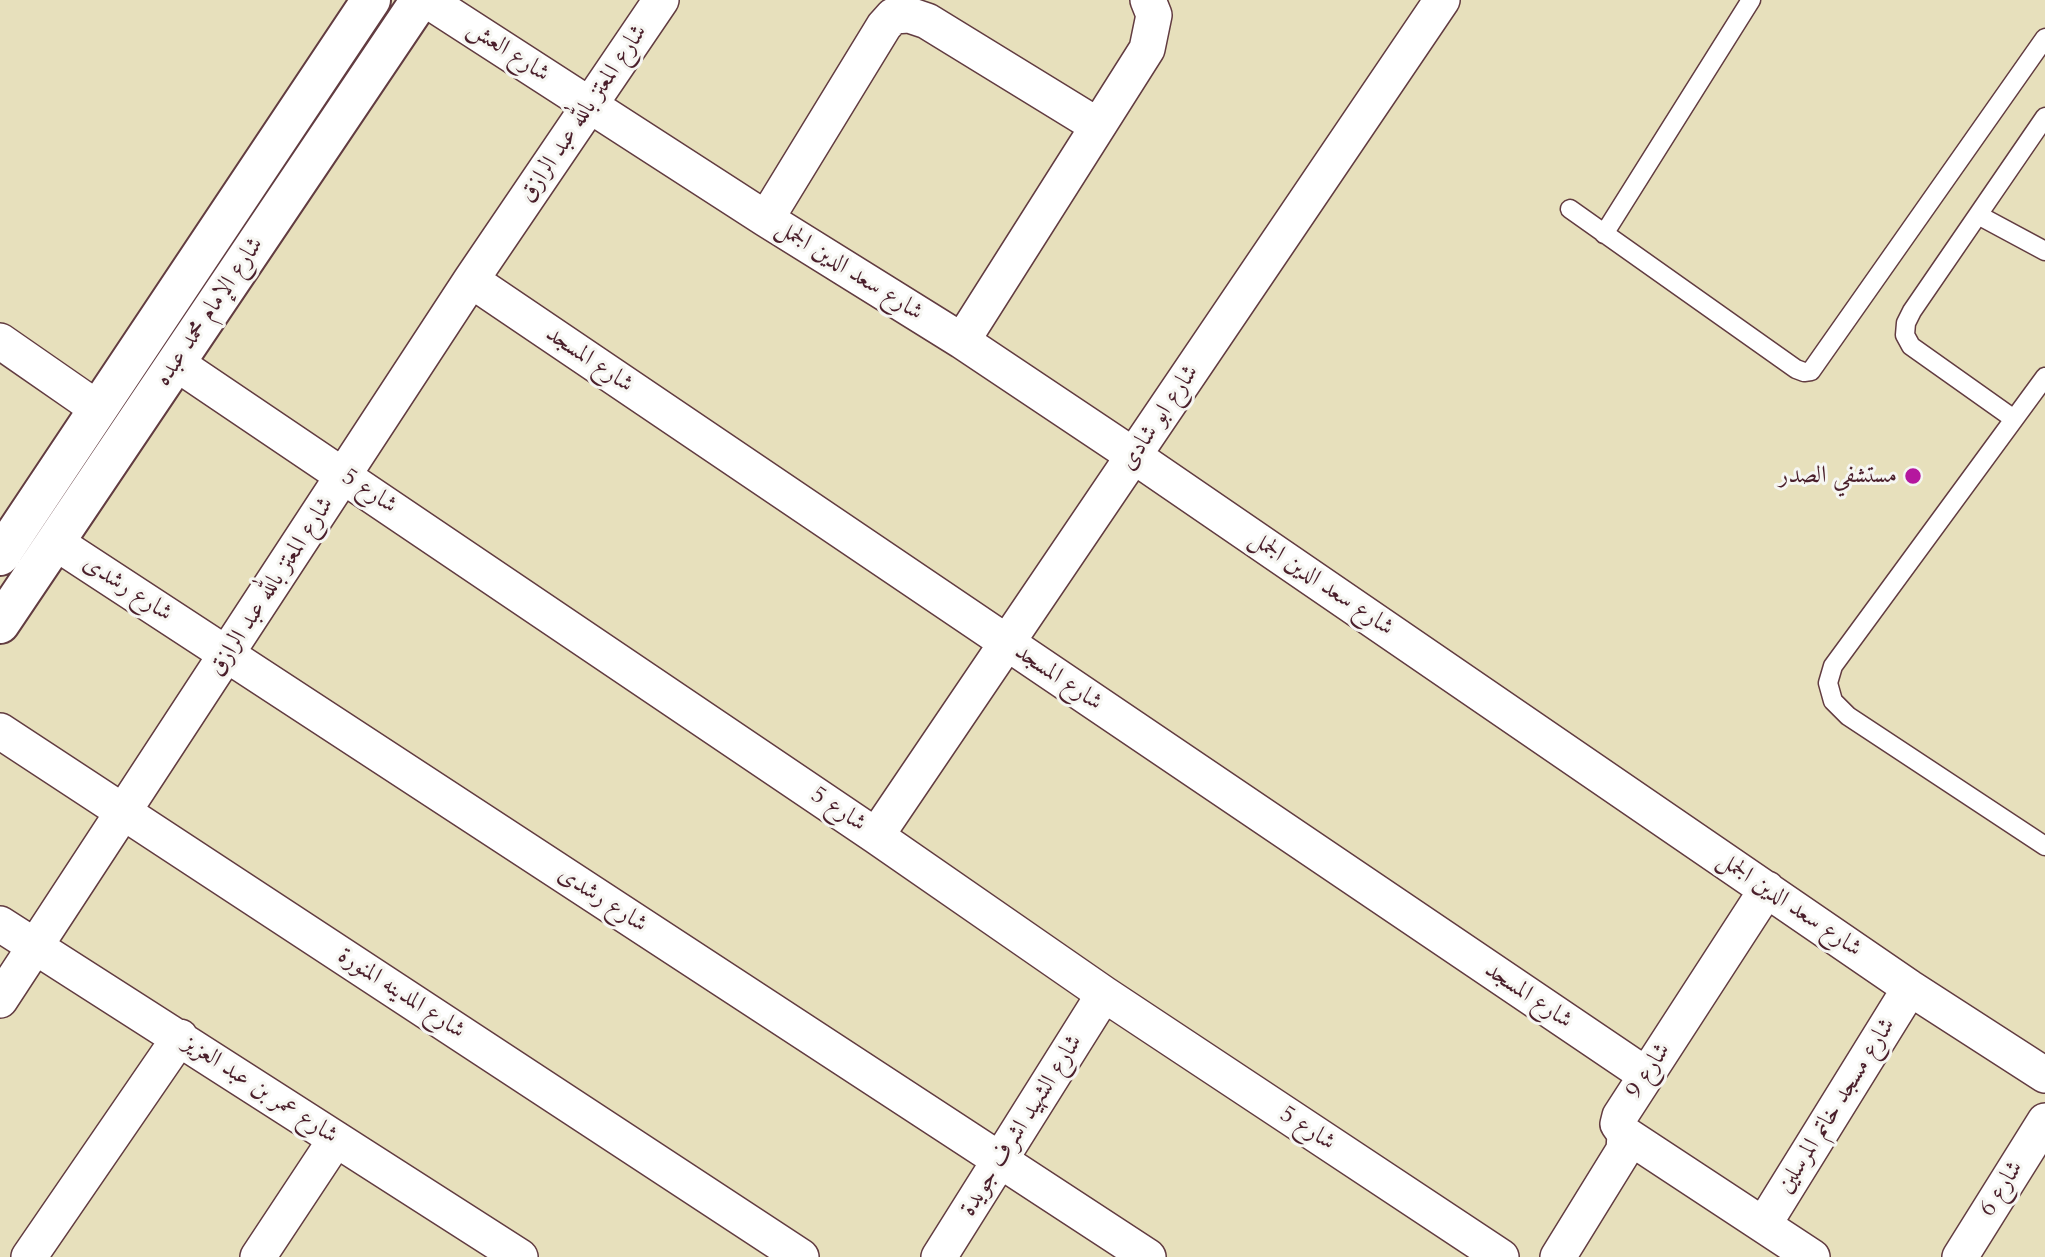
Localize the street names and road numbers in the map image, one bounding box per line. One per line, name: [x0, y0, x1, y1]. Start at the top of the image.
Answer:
street label: شارع العش: [461, 15, 555, 89]
street label: شارع المعتز بالله عبد الرازق: [514, 20, 654, 208]
street label: شارع سعد الدين الجمل: [770, 214, 928, 328]
street label: شارع الإمام محمد عبده: [150, 232, 270, 392]
street label: شارع المسجد: [540, 320, 638, 400]
street label: شارع ابو شادى: [1114, 360, 1206, 476]
street label: شارع 5: [336, 463, 402, 521]
street label: شارع المعتز بالله عبد الرازق: [203, 492, 341, 682]
street label: شارع سعد الدين الجمل: [1243, 525, 1399, 643]
street label: شارع رشدى: [77, 549, 177, 629]
street label: شارع المسجد: [1009, 638, 1107, 718]
street label: شارع 5: [805, 781, 871, 839]
street label: شارع سعد الدين الجمل: [1711, 846, 1867, 964]
street label: شارع رشدى: [552, 860, 652, 940]
street label: شارع المدينه المنورة: [332, 942, 470, 1046]
street label: شارع المسجد: [1479, 956, 1577, 1036]
street label: شارع مسجد خاتم المرسلين: [1772, 1013, 1902, 1199]
street label: شارع عمر بن عبد العزيز: [177, 1029, 343, 1151]
street label: شارع الشهيد اشرف جويدة: [955, 1030, 1089, 1222]
street label: شارع 9: [1620, 1038, 1678, 1104]
street label: شارع 5: [1274, 1100, 1340, 1158]
street label: شارع 6: [1974, 1156, 2030, 1222]

